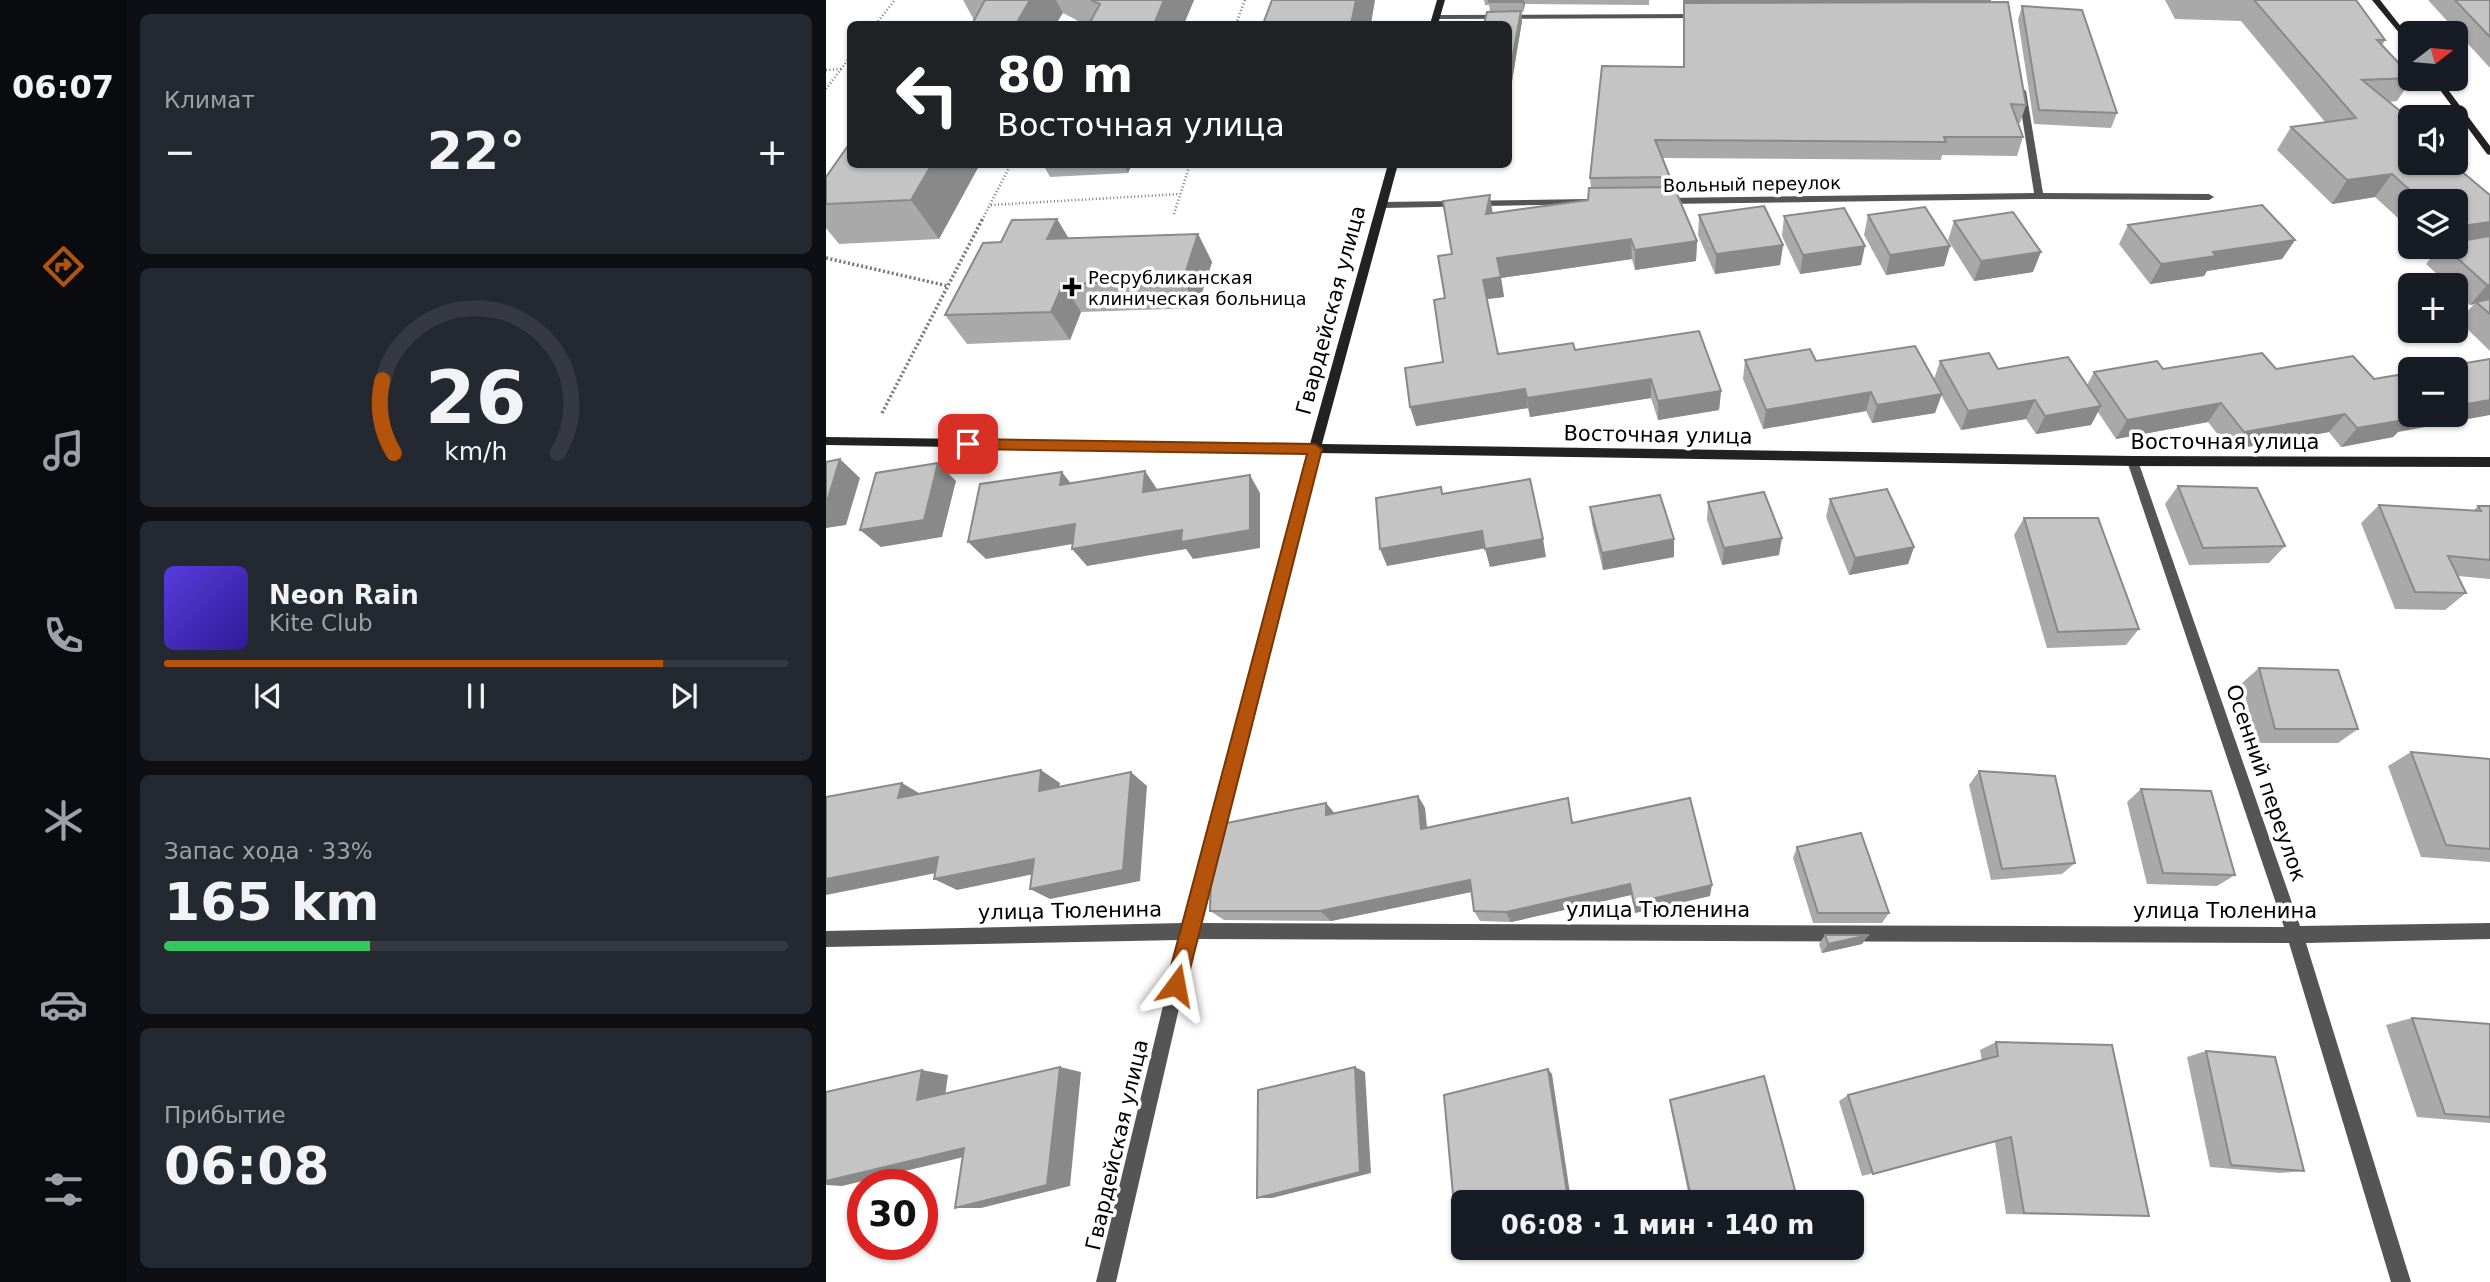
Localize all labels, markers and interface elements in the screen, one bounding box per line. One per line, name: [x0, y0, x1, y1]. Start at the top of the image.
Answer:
north arrow: [2398, 21, 2468, 91]
map controls: [2398, 21, 2468, 427]
text: 80 m: [997, 47, 1133, 104]
icon: left: [882, 49, 973, 140]
text: 06:07: [12, 68, 114, 106]
text: Климат: [164, 87, 255, 113]
button: sound: [2398, 105, 2468, 175]
text: Восточная улица: [997, 106, 1285, 144]
text: 22°: [427, 121, 525, 181]
text: −: [164, 130, 196, 174]
text: +: [756, 130, 788, 174]
street label: Вольный переулок: [1663, 172, 1841, 196]
button: layers: [2398, 189, 2468, 259]
street label: Гвардейская улица: [1292, 203, 1370, 417]
icon: directions: [39, 242, 88, 291]
place label: Ресрубликанская клиническая больница: [1088, 267, 1307, 309]
button: +: [2398, 273, 2468, 343]
marker: Ресрубликанская клиническая больница: [1062, 277, 1082, 297]
text: 26: [425, 356, 527, 441]
button: −: [2398, 357, 2468, 427]
pin: [938, 414, 998, 474]
street label: Восточная улица: [1563, 421, 1753, 449]
icon: arrive: [949, 425, 987, 463]
icon: music: [39, 426, 88, 475]
street label: Восточная улица: [2131, 430, 2319, 454]
text: km/h: [444, 437, 508, 466]
text: Neon Rain: [269, 580, 419, 610]
text: Kite Club: [269, 610, 373, 636]
icon: phone: [39, 611, 88, 660]
icon: previous: [249, 677, 287, 715]
icon: pause: [457, 677, 495, 715]
icon: next: [665, 677, 703, 715]
street label: Осенний переулок: [2221, 681, 2311, 885]
icon: climate: [39, 796, 88, 845]
text: Запас хода · 33%: [164, 838, 373, 864]
text: 165 km: [164, 872, 379, 932]
street label: улица Тюленина: [978, 897, 1162, 925]
street label: улица Тюленина: [1566, 898, 1750, 922]
street label: улица Тюленина: [2133, 899, 2317, 923]
position arrow: [1139, 948, 1213, 1022]
icon: car: [39, 980, 88, 1029]
street label: Гвардейская улица: [1081, 1037, 1153, 1253]
text: Прибытие: [164, 1102, 286, 1128]
text: 06:08: [164, 1136, 330, 1196]
icon: filters: [39, 1165, 88, 1214]
speed limit sign: 30: [847, 1169, 938, 1260]
text: 06:08 · 1 мин · 140 m: [1501, 1210, 1814, 1240]

